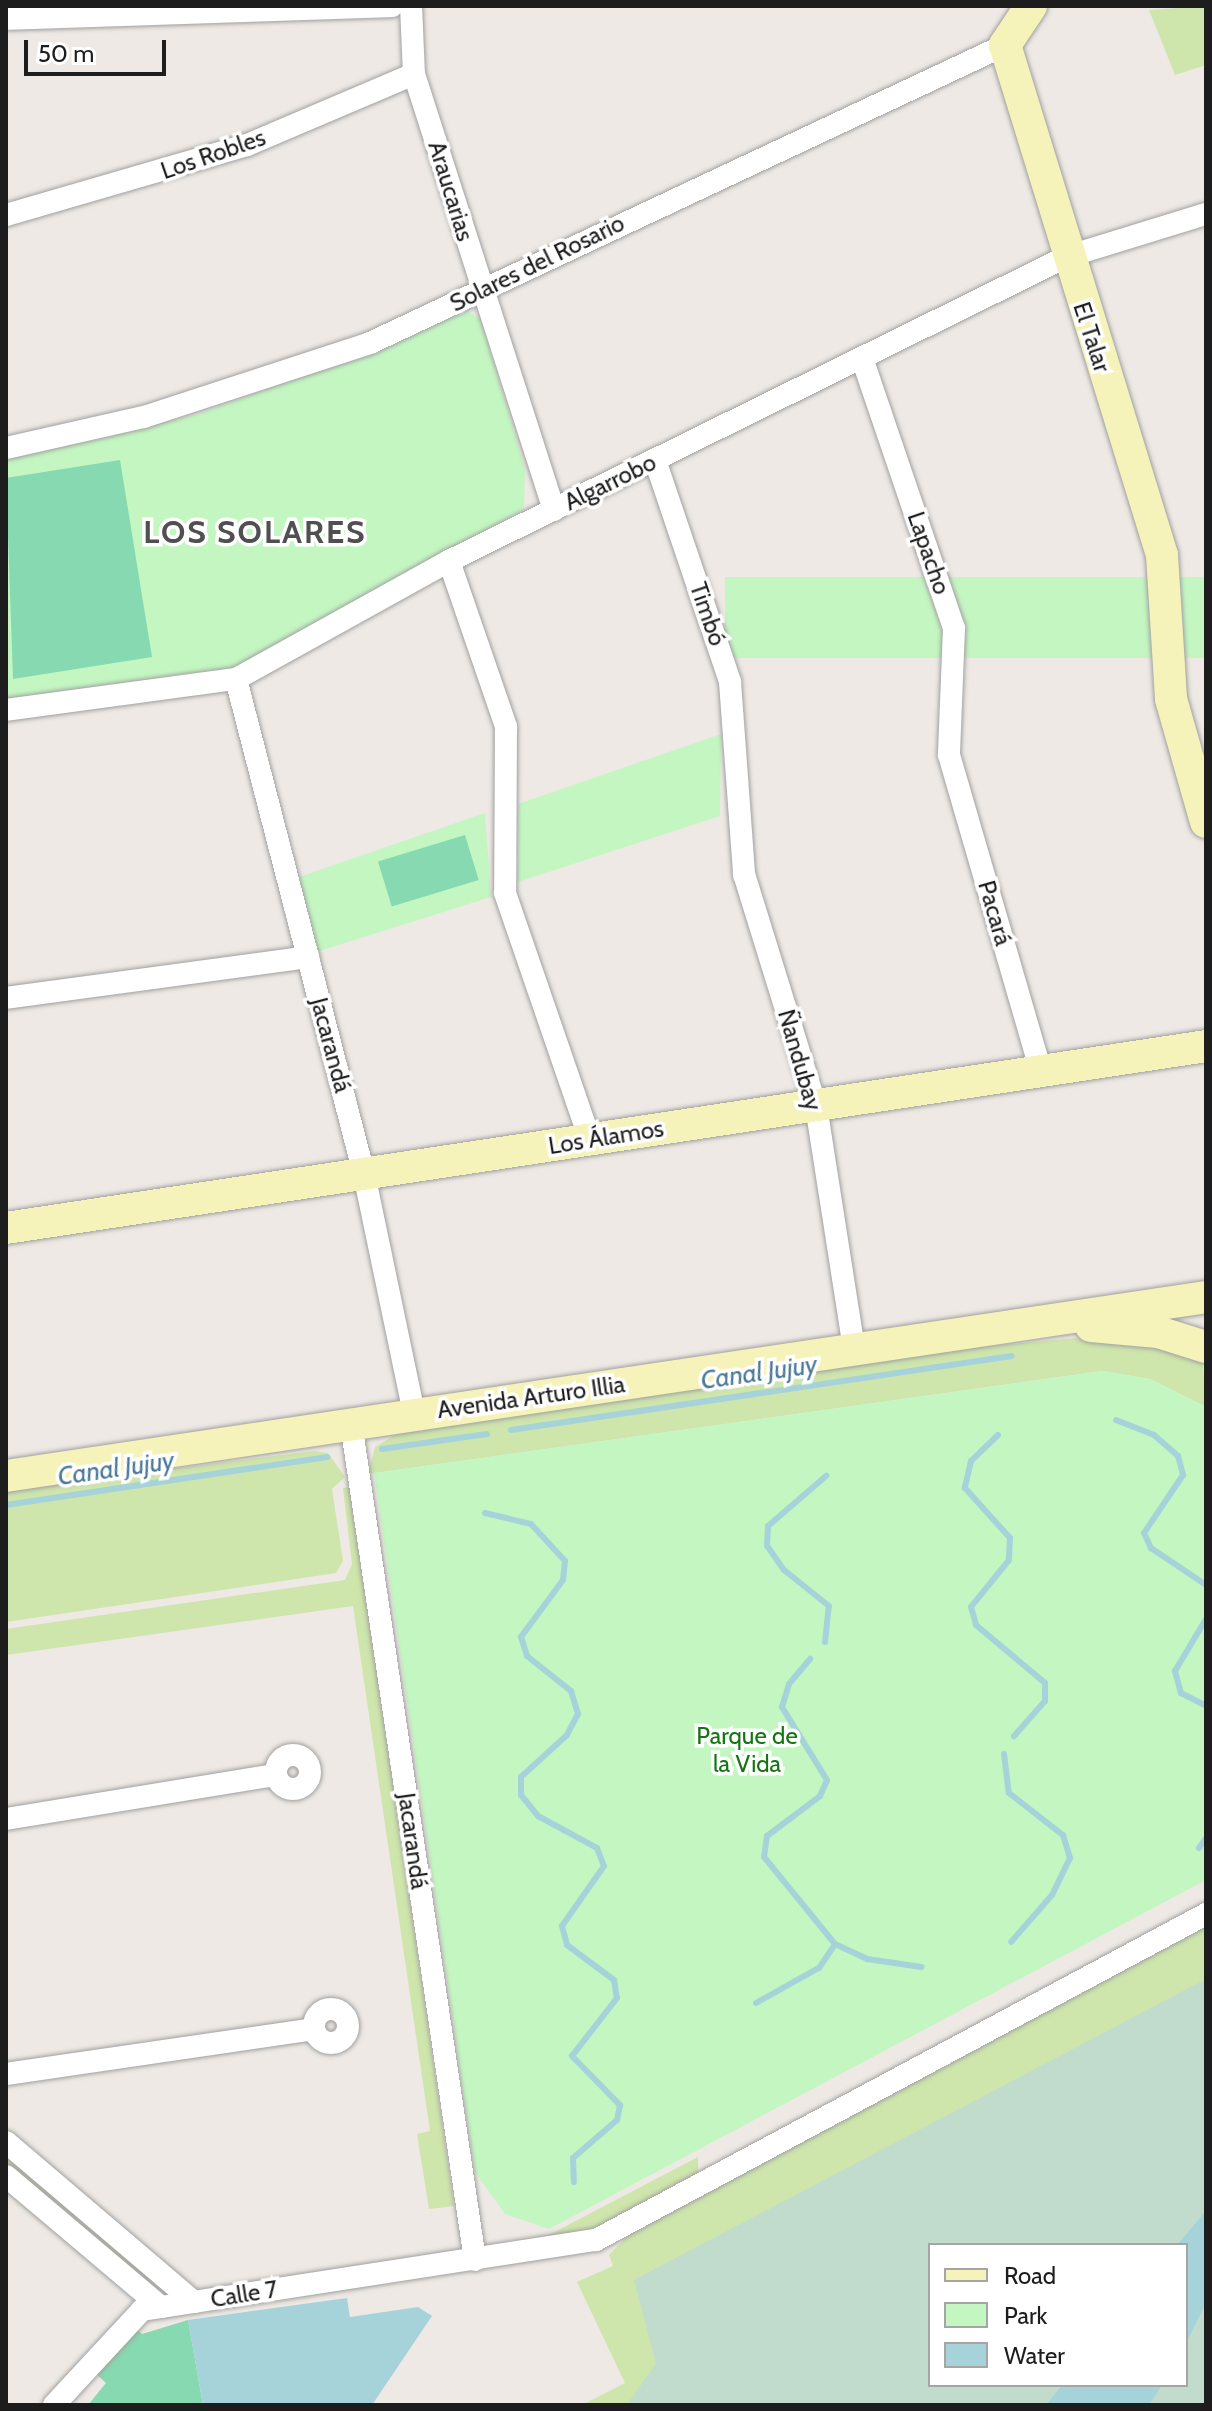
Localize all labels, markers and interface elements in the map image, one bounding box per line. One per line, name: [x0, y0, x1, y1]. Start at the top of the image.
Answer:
scale bar: [28, 24, 170, 74]
text: 50 m: [38, 39, 94, 68]
street label: Los Robles: [157, 123, 269, 185]
street label: Araucarias: [422, 138, 480, 244]
street label: Solares del Rosario: [445, 208, 629, 318]
street label: El Talar: [1067, 298, 1117, 376]
street label: Algarrobo: [559, 448, 661, 516]
street label: Lapacho: [901, 508, 957, 598]
district label: LOS SOLARES: [143, 513, 367, 551]
street label: Timbó: [684, 578, 732, 650]
street label: Pacará: [972, 877, 1018, 949]
street label: Jacarandá: [305, 994, 357, 1096]
street label: Ñandubay: [772, 1006, 828, 1114]
street label: Los Álamos: [546, 1114, 666, 1160]
water label: Canal Jujuy: [699, 1349, 819, 1397]
street label: Avenida Arturo Illia: [435, 1370, 627, 1424]
water label: Canal Jujuy: [56, 1445, 176, 1493]
park label: Parque de la Vida: [696, 1722, 798, 1778]
street label: Jacarandá: [392, 1791, 434, 1891]
legend: [928, 2243, 1188, 2387]
text: Road: [1004, 2261, 1056, 2290]
street label: Calle 7: [209, 2275, 279, 2313]
text: Park: [1004, 2301, 1047, 2330]
text: Water: [1004, 2341, 1065, 2370]

